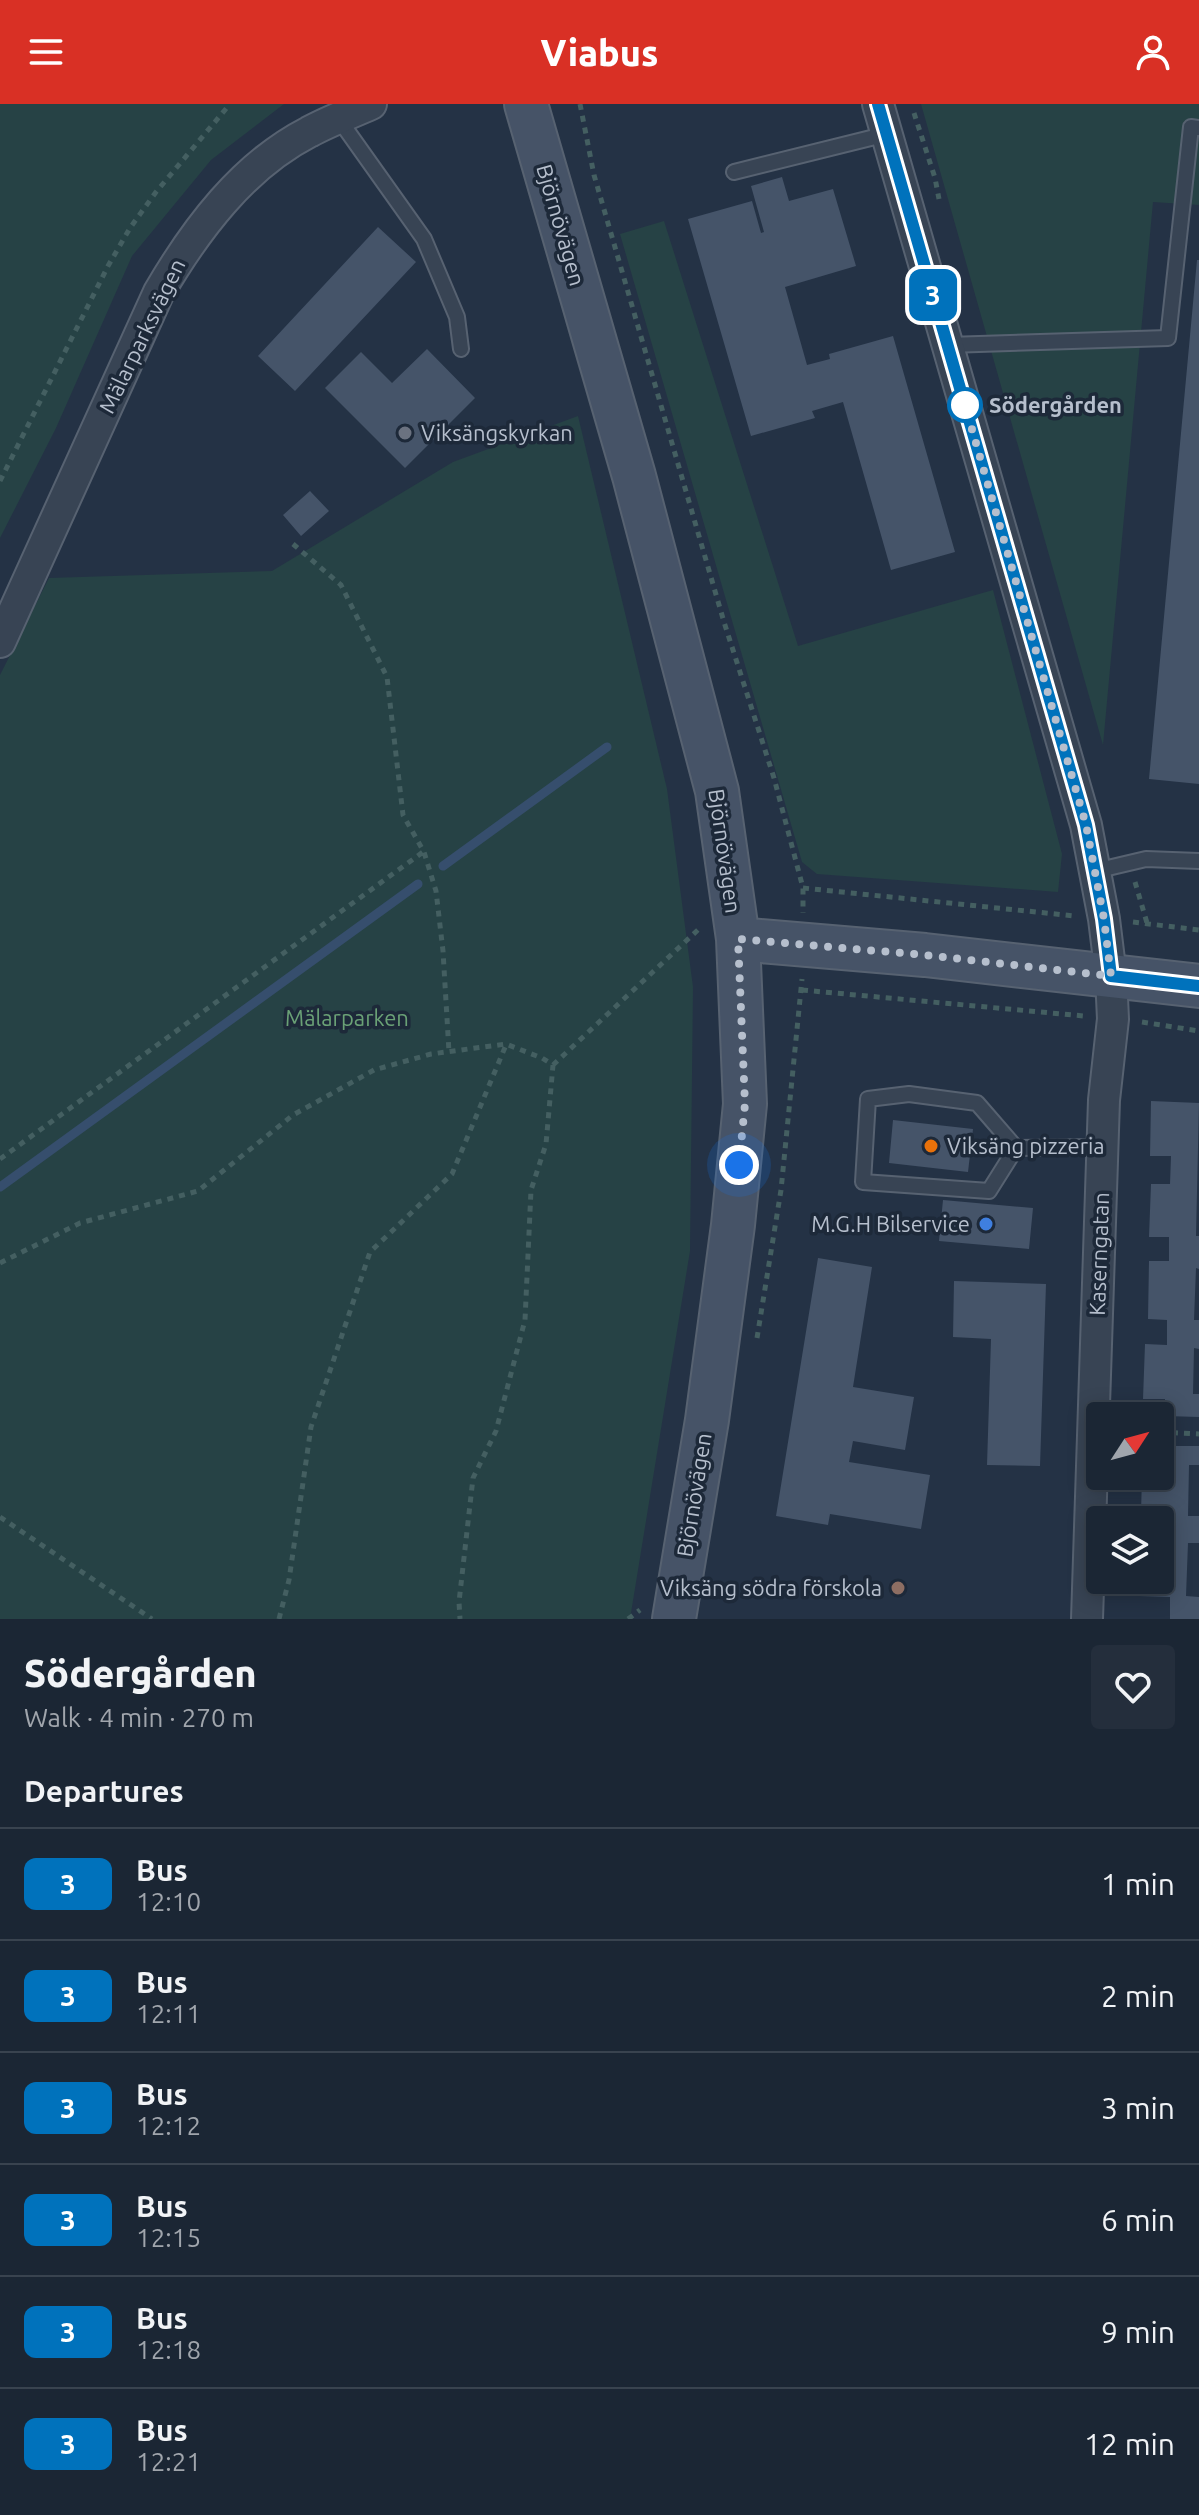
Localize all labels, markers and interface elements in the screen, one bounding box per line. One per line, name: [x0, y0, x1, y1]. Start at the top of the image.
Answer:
icon: menu: [24, 30, 68, 74]
icon: person: [1131, 30, 1175, 74]
text: Viabus: [541, 32, 658, 73]
street label: Björnövägen: [532, 161, 591, 289]
street label: Mälarparksvägen: [93, 255, 190, 417]
line badge: 3: [907, 269, 959, 321]
text: 3: [925, 279, 941, 310]
marker: Södergården: [948, 388, 982, 422]
place label: Södergården: [989, 392, 1122, 417]
place label: Viksängskyrkan: [421, 420, 573, 445]
marker: Viksängskyrkan: [396, 424, 414, 442]
street label: Björnövägen: [704, 787, 747, 915]
park label: Mälarparken: [285, 1005, 409, 1030]
place label: Viksäng pizzeria: [947, 1133, 1105, 1158]
marker: Viksäng pizzeria: [922, 1137, 940, 1155]
your location: [719, 1145, 759, 1185]
street label: Kaserngatan: [1084, 1192, 1113, 1316]
place label: M.G.H Bilservice: [811, 1211, 970, 1236]
marker: M.G.H Bilservice: [977, 1215, 995, 1233]
north arrow: [1086, 1402, 1174, 1490]
map controls: [1086, 1402, 1174, 1594]
street label: Björnövägen: [671, 1431, 716, 1559]
button: layers: [1086, 1506, 1174, 1594]
place label: Viksäng södra förskola: [660, 1575, 882, 1600]
marker: Viksäng södra förskola: [889, 1579, 907, 1597]
button: heart: [1091, 1645, 1175, 1729]
text: Södergården: [24, 1652, 257, 1694]
text: Walk · 4 min · 270 m: [24, 1703, 254, 1732]
text: Departures: [24, 1774, 184, 1808]
text: Bus: [136, 1853, 188, 1887]
text: 1 min: [1101, 1867, 1175, 1901]
text: 3: [60, 1868, 76, 1899]
text: 12:10: [136, 1887, 201, 1916]
text: Bus: [136, 1965, 188, 1999]
text: 2 min: [1101, 1979, 1175, 2013]
text: 3: [60, 1980, 76, 2011]
text: 12:11: [136, 1999, 201, 2028]
text: Bus: [136, 2077, 188, 2111]
text: 3 min: [1101, 2091, 1175, 2125]
text: 3: [60, 2092, 76, 2123]
text: 12:12: [136, 2111, 201, 2140]
text: Bus: [136, 2189, 188, 2223]
text: 6 min: [1101, 2203, 1175, 2237]
text: 3: [60, 2204, 76, 2235]
text: 12:15: [136, 2223, 201, 2252]
text: Bus: [136, 2301, 188, 2335]
text: 9 min: [1101, 2315, 1175, 2349]
text: 3: [60, 2316, 76, 2347]
text: 12:18: [136, 2335, 201, 2364]
text: Bus: [136, 2413, 188, 2447]
text: 12 min: [1084, 2427, 1175, 2461]
text: 3: [60, 2428, 76, 2459]
text: 12:21: [136, 2447, 201, 2476]

